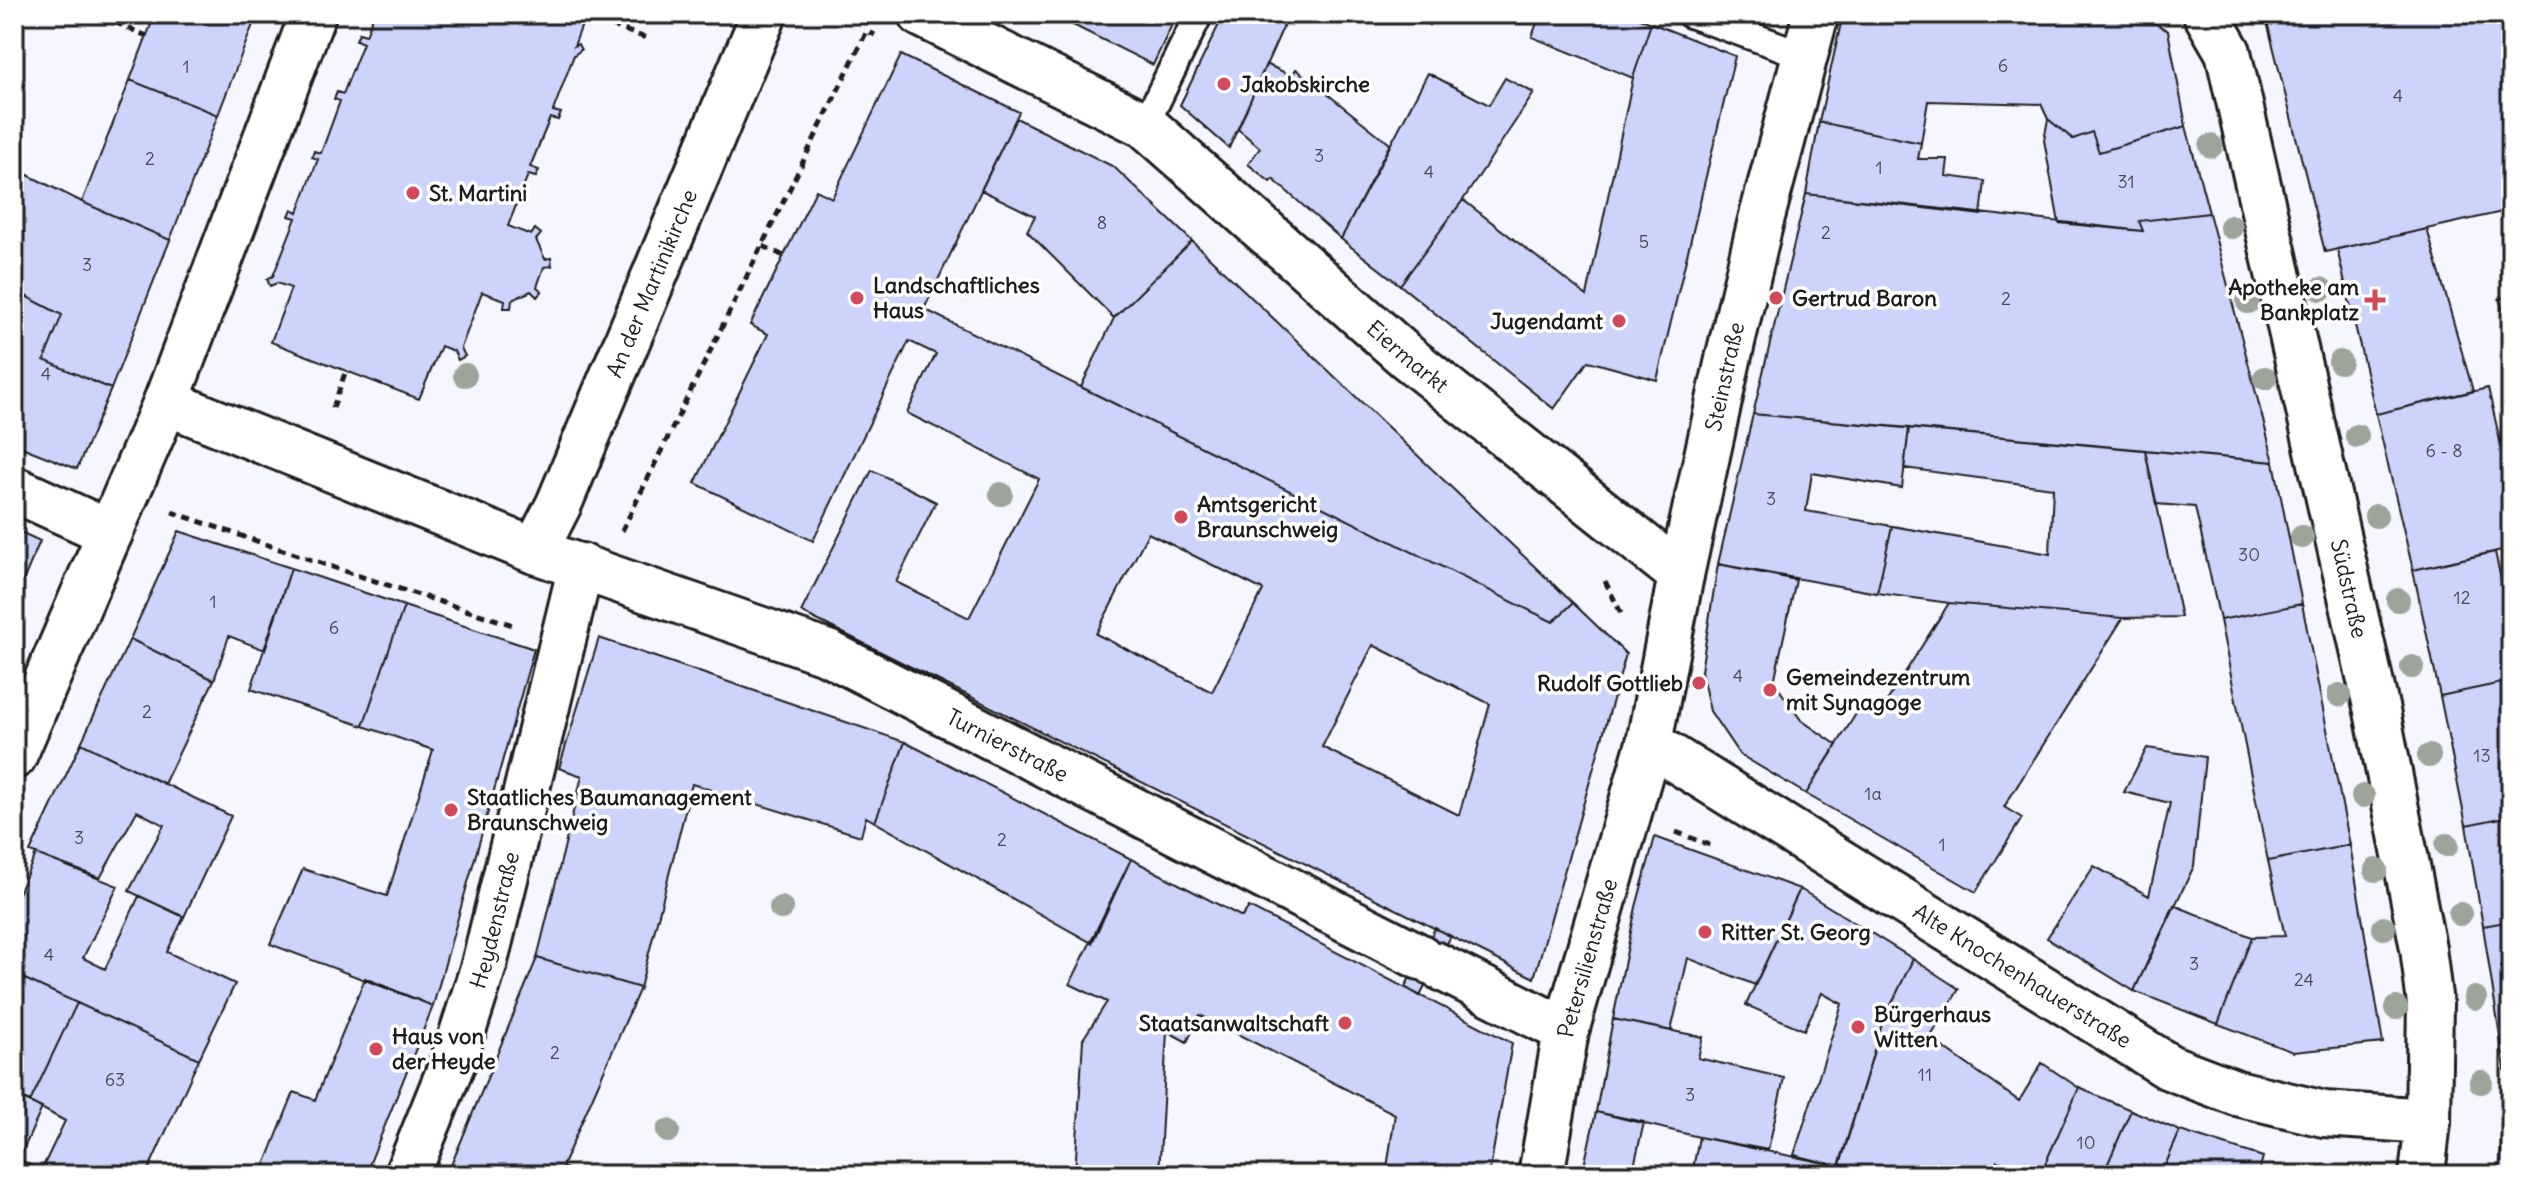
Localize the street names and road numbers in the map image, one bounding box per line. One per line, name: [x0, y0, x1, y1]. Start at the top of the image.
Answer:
street label: An der Martinikirche: [600, 185, 703, 381]
street label: Eiermarkt: [1361, 314, 1454, 399]
street label: Steinstraße: [1699, 319, 1750, 434]
street label: Südstraße: [2325, 536, 2374, 641]
street label: Turnierstraße: [942, 702, 1073, 788]
street label: Heydenstraße: [463, 849, 525, 992]
street label: Petersilienstraße: [1551, 875, 1623, 1040]
street label: Alte Knochenhauerstraße: [1908, 897, 2137, 1054]

